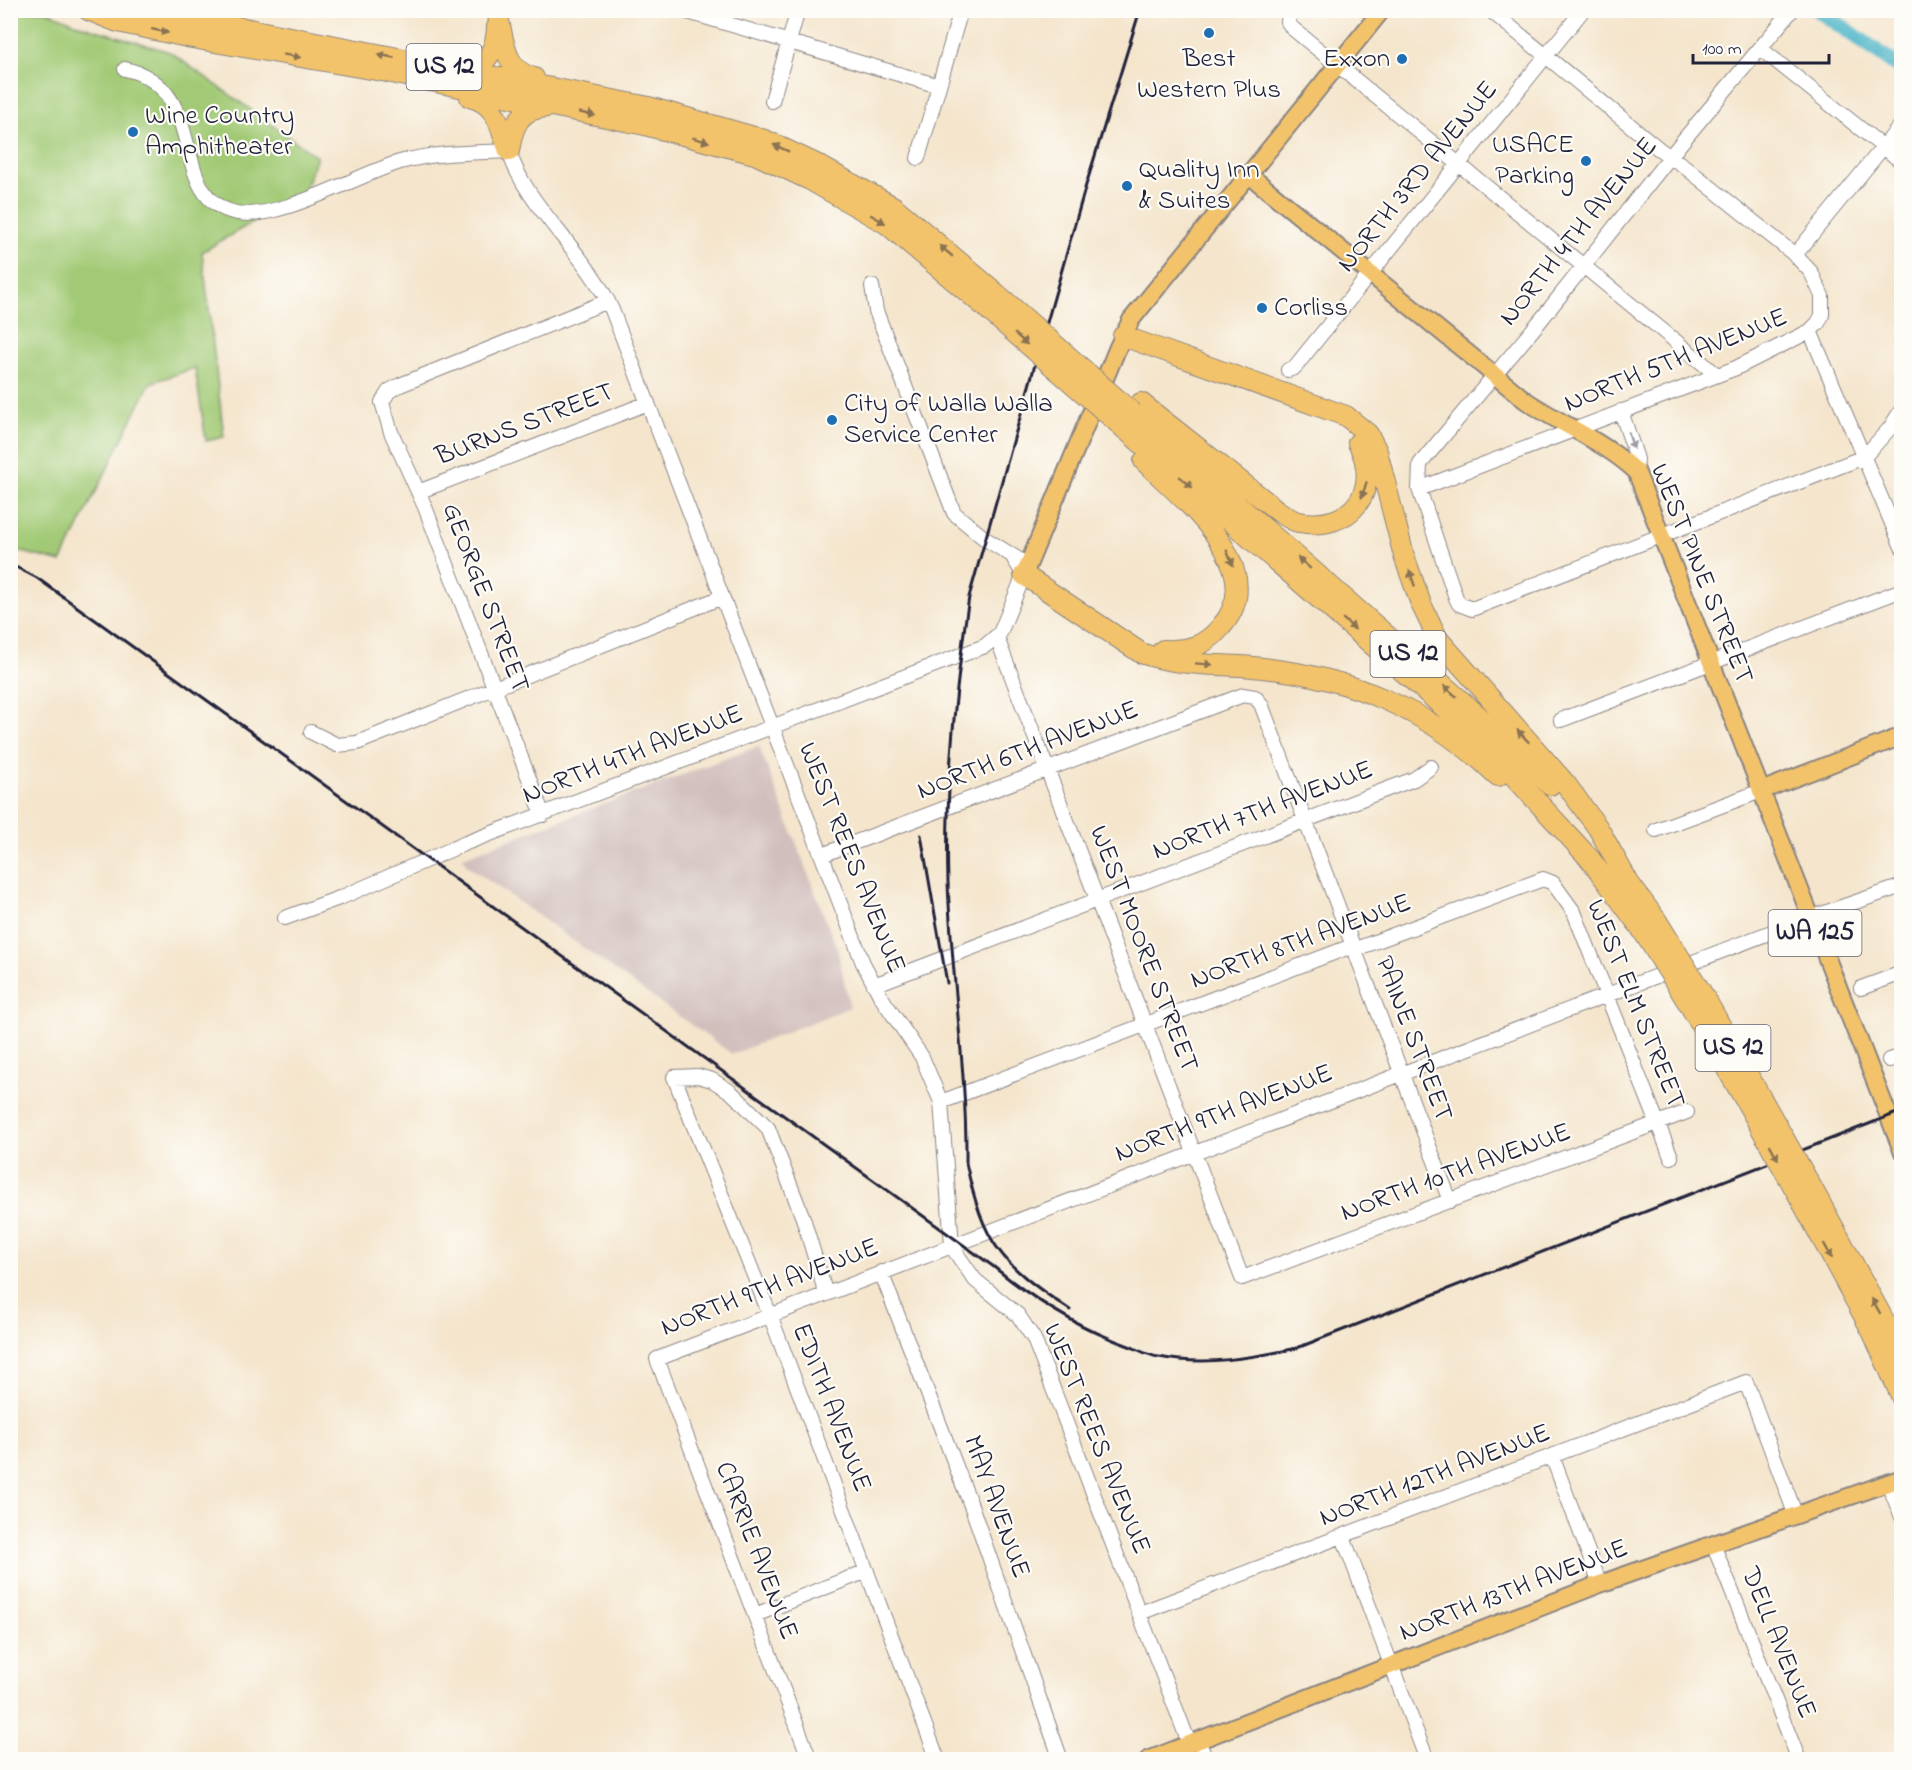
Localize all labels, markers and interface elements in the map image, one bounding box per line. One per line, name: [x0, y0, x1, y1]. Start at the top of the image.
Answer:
marker: Best Western Plus: [1202, 26, 1216, 40]
one-way arrow: [150, 27, 169, 37]
scale bar: [1693, 27, 1830, 65]
text: 100 m: [1702, 37, 1742, 63]
place label: Best Western Plus: [1137, 40, 1281, 110]
place label: Exxon: [1323, 40, 1390, 79]
road number: US 12: [406, 44, 482, 90]
one-way arrow: [376, 51, 395, 60]
one-way arrow: [283, 52, 302, 61]
marker: Exxon: [1395, 52, 1409, 66]
street label: NORTH 3RD AVENUE: [1328, 73, 1508, 281]
place label: Wine Country Amphitheater: [145, 97, 294, 167]
one-way arrow: [577, 110, 596, 119]
marker: Wine Country Amphitheater: [126, 125, 140, 139]
place label: USACE Parking: [1492, 126, 1574, 196]
street label: NORTH 4TH AVENUE: [1490, 129, 1668, 335]
one-way arrow: [692, 136, 710, 145]
one-way arrow: [773, 143, 790, 152]
place label: Quality Inn & Suites: [1139, 151, 1260, 221]
marker: USACE Parking: [1579, 154, 1593, 168]
marker: Quality Inn & Suites: [1120, 179, 1134, 193]
one-way arrow: [870, 214, 887, 224]
one-way arrow: [938, 244, 954, 257]
place label: Corliss: [1274, 289, 1348, 328]
street label: NORTH 5TH AVENUE: [1558, 298, 1794, 424]
marker: Corliss: [1255, 301, 1269, 315]
one-way arrow: [1013, 332, 1028, 345]
street label: BURNS STREET: [429, 373, 620, 477]
place label: City of Walla Walla Service Center: [844, 385, 1053, 455]
marker: City of Walla Walla Service Center: [825, 413, 839, 427]
one-way arrow: [1627, 432, 1637, 450]
street label: WEST PINE STREET: [1639, 458, 1763, 690]
one-way arrow: [1178, 475, 1193, 488]
one-way arrow: [1359, 481, 1368, 499]
street label: GEORGE STREET: [431, 497, 539, 699]
one-way arrow: [1225, 550, 1235, 568]
one-way arrow: [1296, 556, 1311, 569]
one-way arrow: [1406, 569, 1416, 587]
one-way arrow: [1341, 618, 1356, 631]
road number: US 12: [1370, 631, 1446, 677]
one-way arrow: [1195, 659, 1214, 669]
one-way arrow: [1443, 685, 1458, 698]
street label: NORTH 6TH AVENUE: [912, 691, 1144, 811]
street label: NORTH 4TH AVENUE: [517, 695, 749, 815]
one-way arrow: [1516, 728, 1530, 743]
street label: WEST REES AVENUE: [787, 737, 915, 979]
street label: NORTH 7TH AVENUE: [1147, 751, 1379, 871]
street label: WEST MOORE STREET: [1078, 820, 1208, 1078]
street label: NORTH 8TH AVENUE: [1185, 884, 1417, 1000]
street label: WEST ELM STREET: [1575, 894, 1695, 1114]
road number: WA 125: [1768, 910, 1862, 956]
street label: PAINE STREET: [1364, 951, 1462, 1127]
road number: US 12: [1696, 1025, 1770, 1071]
street label: NORTH 9TH AVENUE: [1109, 1054, 1339, 1174]
street label: NORTH 10TH AVENUE: [1335, 1113, 1577, 1233]
one-way arrow: [1769, 1144, 1779, 1161]
street label: NORTH 9TH AVENUE: [655, 1228, 885, 1348]
one-way arrow: [1823, 1243, 1833, 1260]
one-way arrow: [1871, 1298, 1881, 1315]
street label: EDITH AVENUE: [781, 1318, 881, 1498]
street label: WEST REES AVENUE: [1032, 1318, 1160, 1560]
street label: NORTH 12TH AVENUE: [1314, 1414, 1556, 1538]
street label: MAY AVENUE: [952, 1430, 1040, 1584]
street label: CARRIE AVENUE: [704, 1456, 808, 1646]
street label: NORTH 13TH AVENUE: [1394, 1529, 1634, 1653]
street label: DELL AVENUE: [1730, 1560, 1826, 1725]

